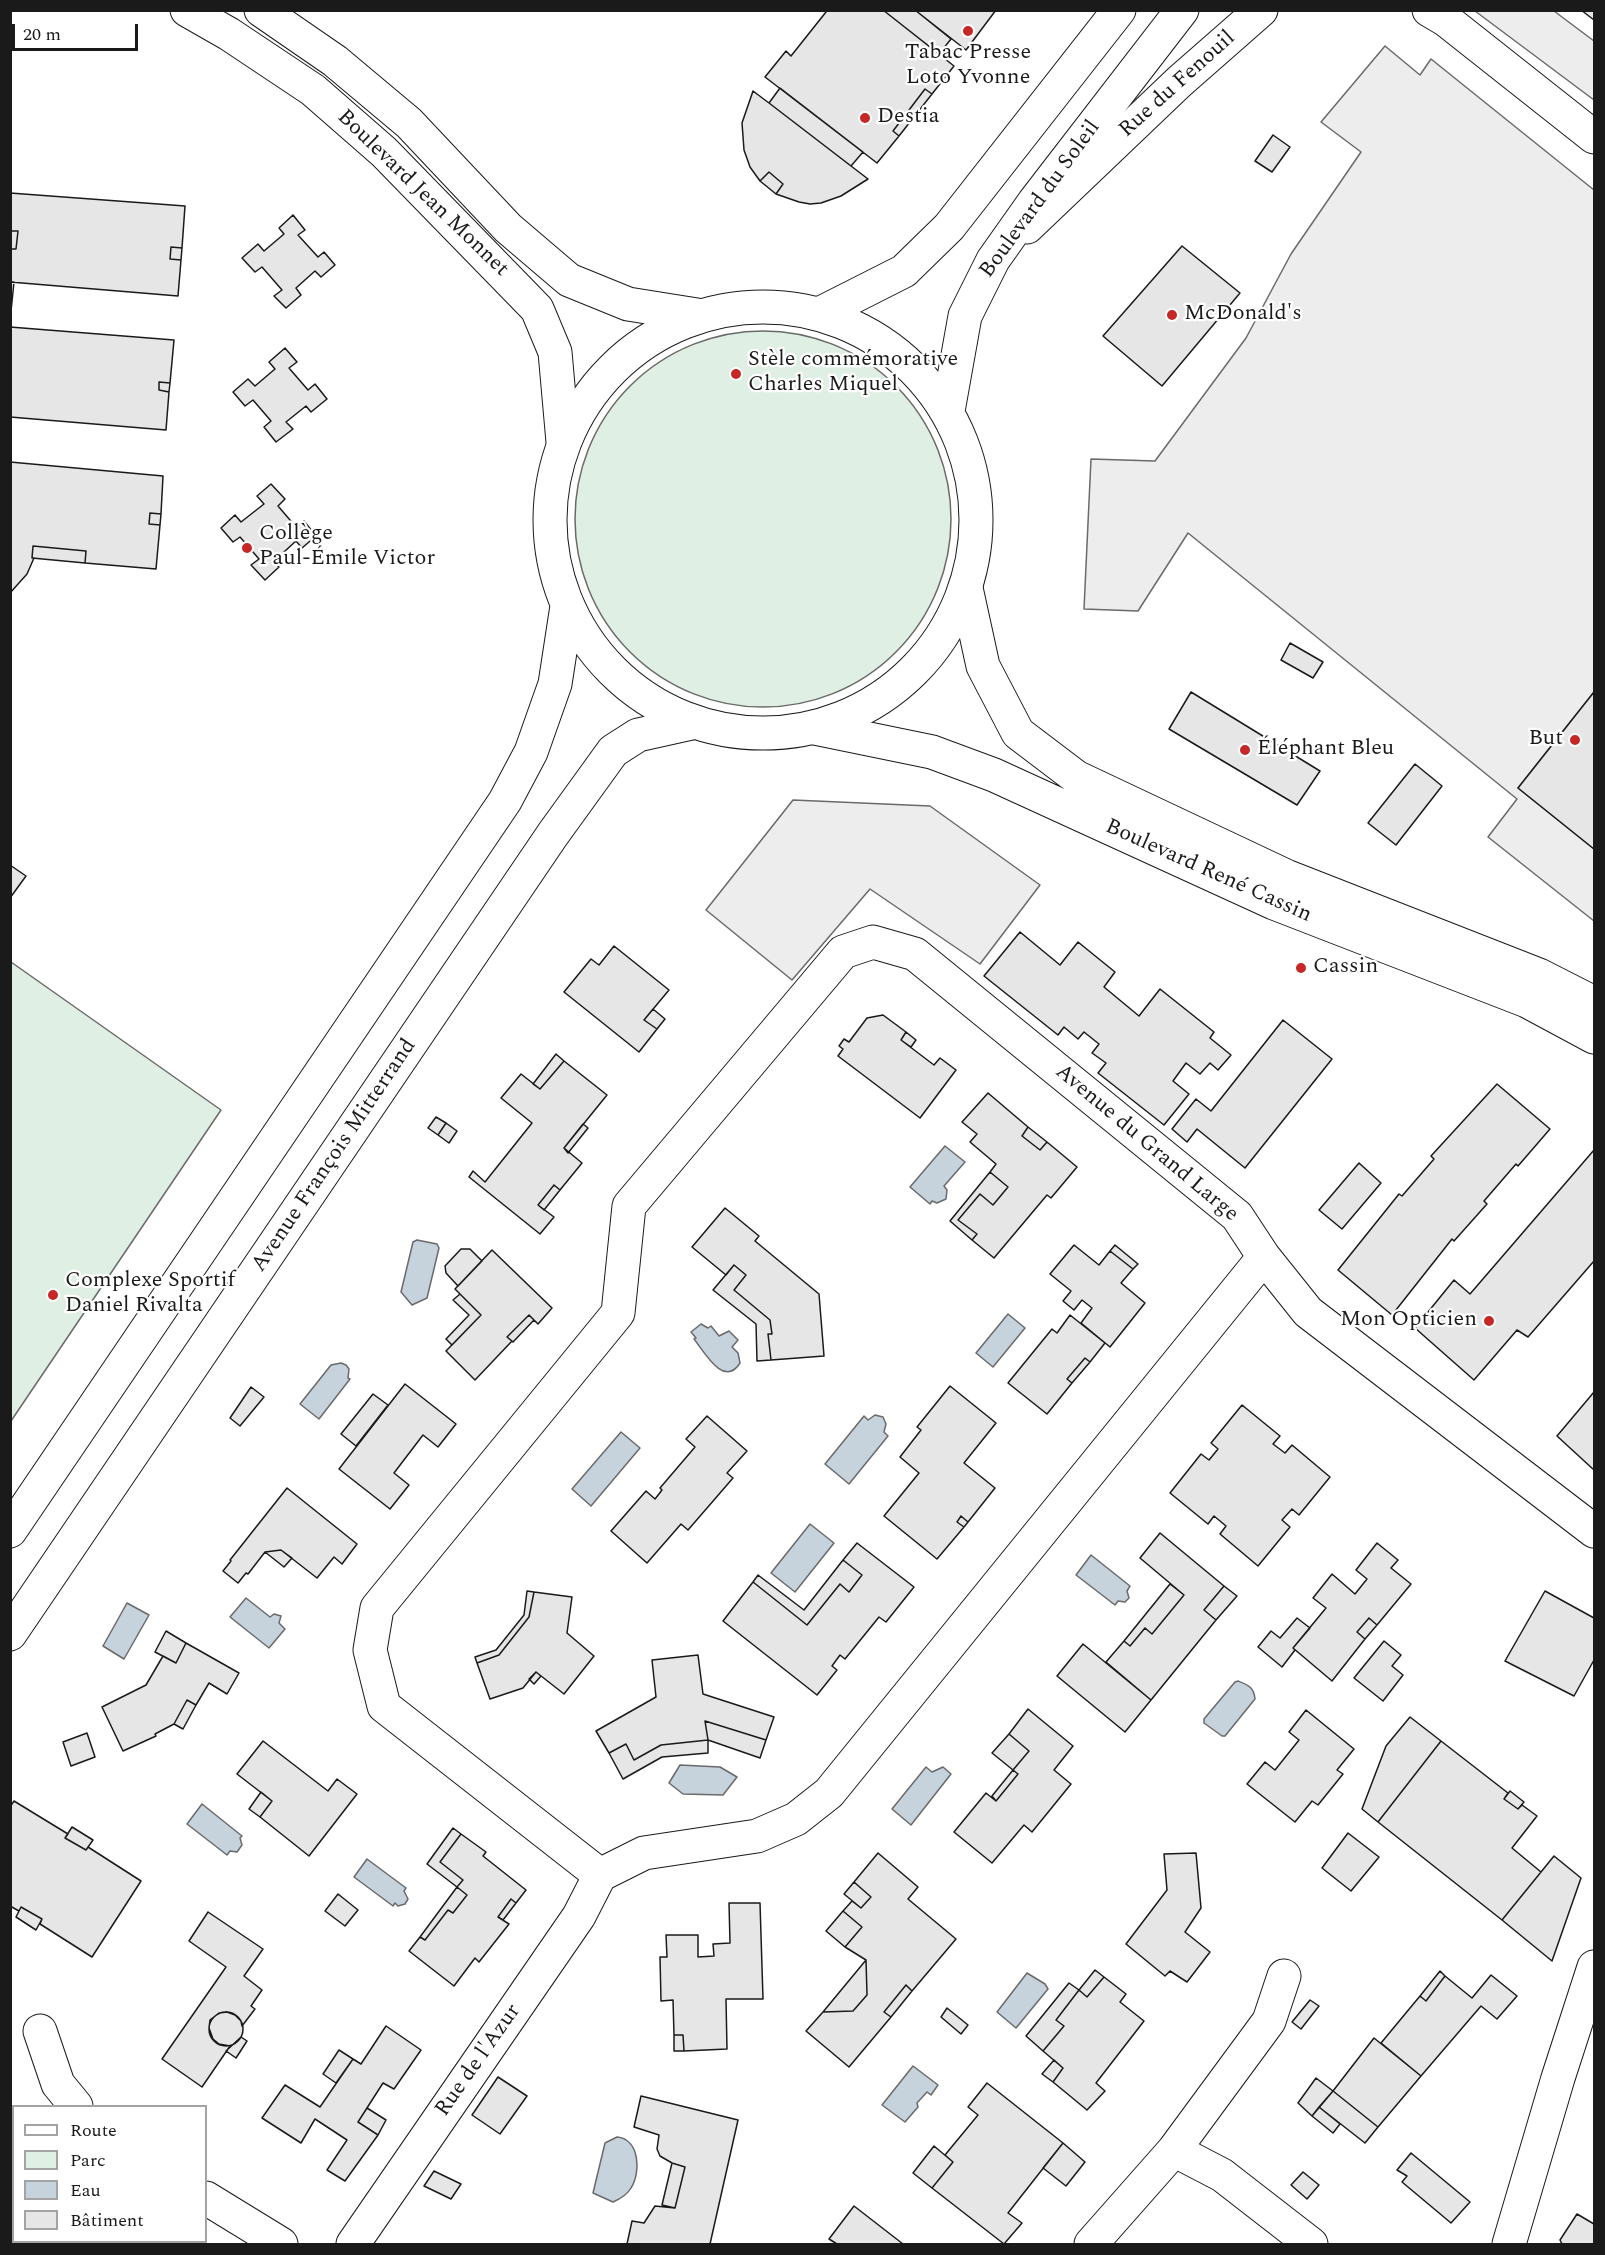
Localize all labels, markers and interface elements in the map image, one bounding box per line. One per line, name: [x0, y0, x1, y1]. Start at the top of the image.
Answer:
scale bar: [15, 12, 141, 50]
text: 20 m: [23, 21, 61, 48]
marker: Tabac Presse Loto Yvonne: [961, 24, 975, 38]
street label: Rue du Fenouil: [1115, 26, 1241, 144]
place label: Tabac Presse Loto Yvonne: [905, 41, 1031, 92]
street label: Boulevard Jean Monnet: [331, 105, 513, 283]
place label: Destia: [877, 105, 939, 131]
marker: Destia: [858, 111, 872, 125]
street label: Boulevard du Soleil: [975, 116, 1107, 284]
place label: McDonald's: [1184, 302, 1302, 328]
marker: McDonald's: [1165, 308, 1179, 322]
place label: Stèle commémorative Charles Miquel: [748, 348, 958, 400]
marker: Stèle commémorative Charles Miquel: [729, 367, 743, 381]
place label: Collège Paul-Émile Victor: [259, 522, 435, 574]
marker: Collège Paul-Émile Victor: [240, 541, 254, 555]
place label: But: [1528, 727, 1563, 753]
marker: But: [1568, 733, 1582, 747]
place label: Éléphant Bleu: [1257, 737, 1394, 763]
marker: Éléphant Bleu: [1238, 743, 1252, 757]
street label: Boulevard René Cassin: [1101, 815, 1315, 929]
place label: Cassin: [1313, 955, 1378, 981]
marker: Cassin: [1294, 961, 1308, 975]
street label: Avenue François Mitterrand: [247, 1034, 423, 1278]
street label: Avenue du Grand Large: [1049, 1060, 1243, 1228]
place label: Complexe Sportif Daniel Rivalta: [65, 1269, 235, 1320]
marker: Complexe Sportif Daniel Rivalta: [46, 1288, 60, 1302]
place label: Mon Opticien: [1340, 1308, 1477, 1334]
marker: Mon Opticien: [1482, 1314, 1496, 1328]
street label: Rue de l'Azur: [431, 2000, 527, 2122]
legend: [12, 2105, 207, 2243]
text: Route: [70, 2117, 117, 2144]
text: Parc: [70, 2147, 106, 2174]
text: Eau: [70, 2177, 101, 2204]
text: Bâtiment: [70, 2207, 144, 2234]

